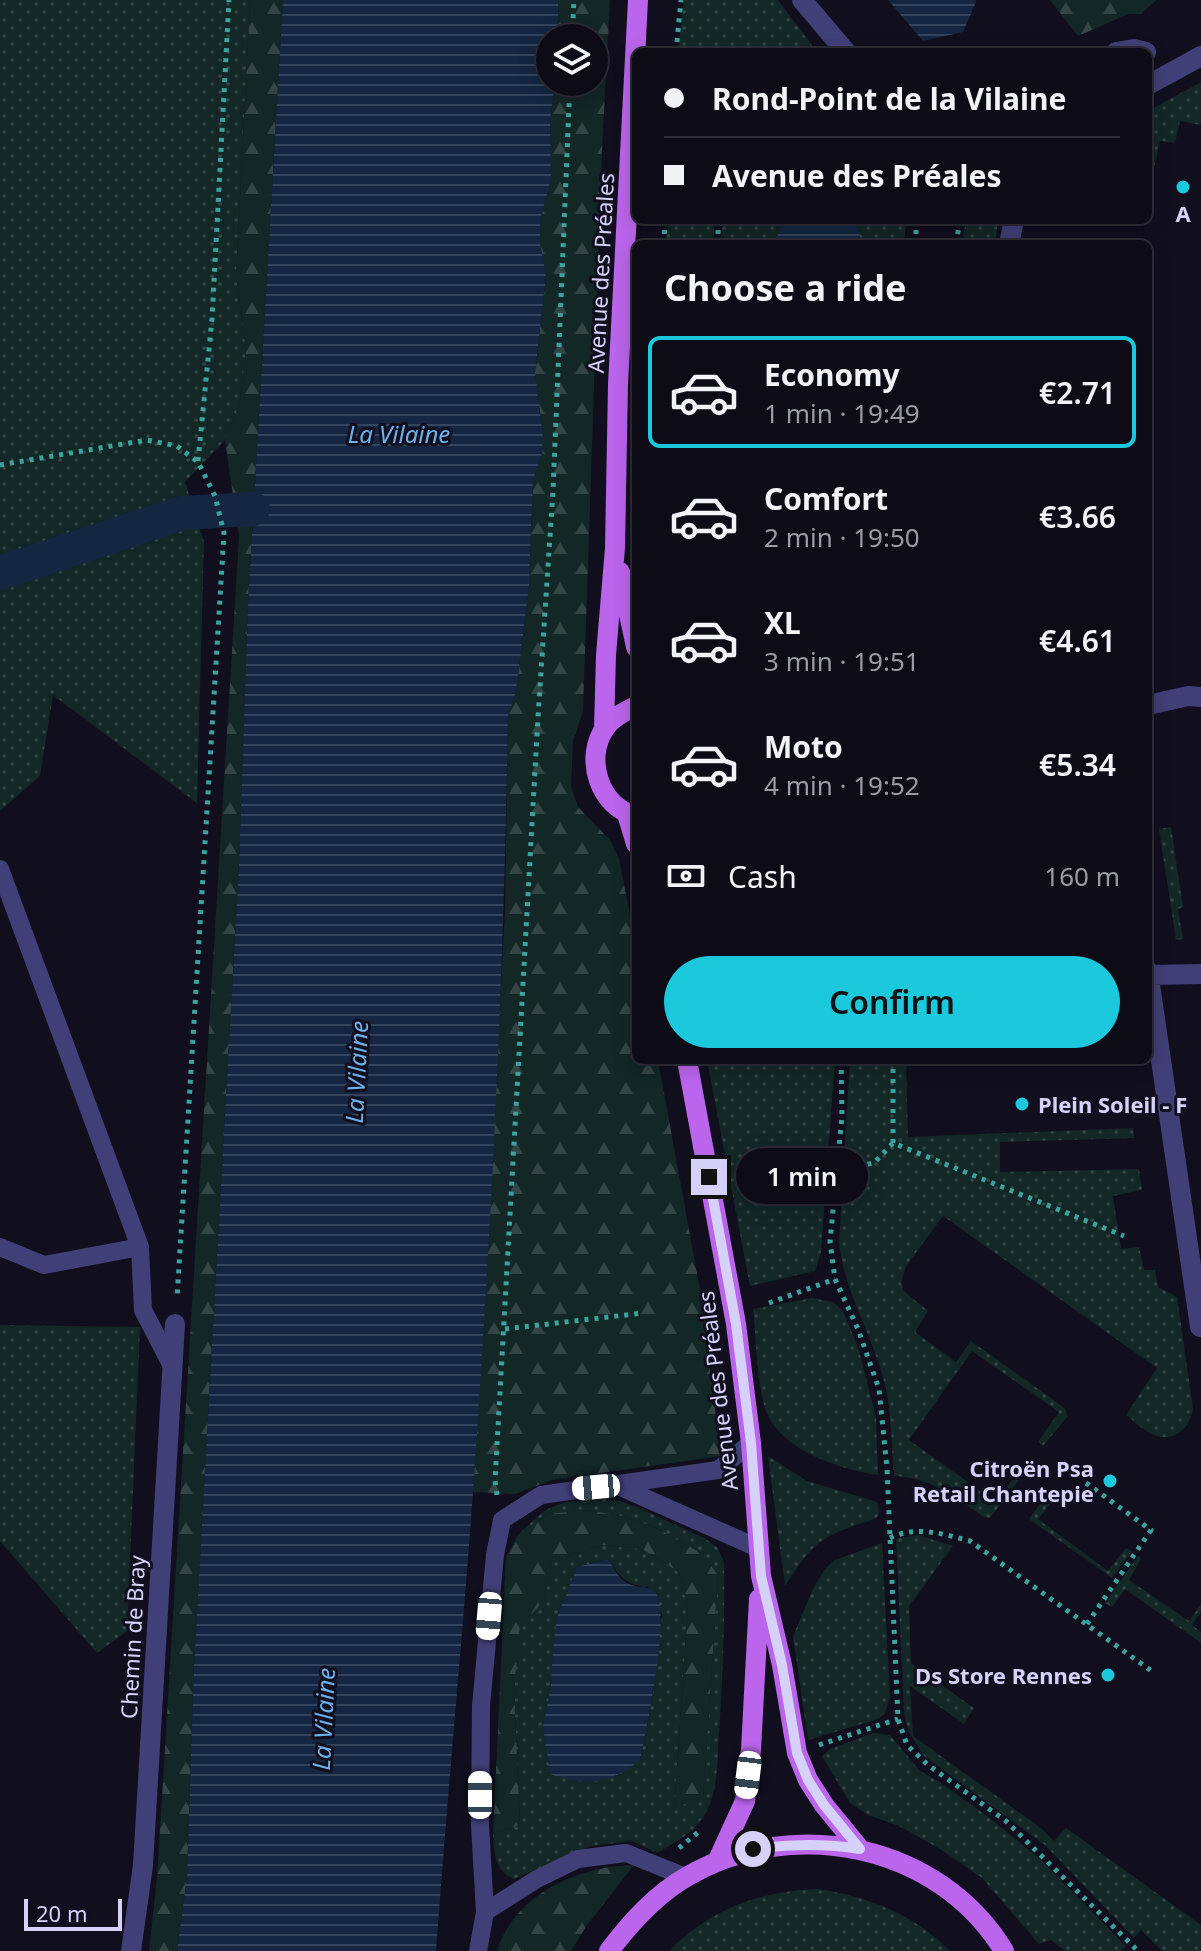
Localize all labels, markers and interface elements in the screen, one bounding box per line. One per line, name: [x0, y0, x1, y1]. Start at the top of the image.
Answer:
map controls: [536, 24, 608, 96]
button: layers: [536, 24, 608, 96]
text: Rond-Point de la Vilaine: [712, 78, 1066, 119]
text: Avenue des Préales: [712, 155, 1001, 196]
street label: Avenue des Préales: [580, 172, 620, 374]
marker: A: [1174, 178, 1192, 196]
place label: A: [1175, 198, 1191, 228]
text: Choose a ride: [664, 263, 906, 312]
text: Economy: [764, 354, 900, 395]
icon: car: [668, 356, 740, 428]
text: €2.71: [1039, 372, 1116, 413]
text: 1 min · 19:49: [764, 395, 920, 431]
water label: La Vilaine: [348, 417, 450, 450]
text: Comfort: [764, 478, 888, 519]
icon: car: [668, 480, 740, 552]
text: €3.66: [1039, 496, 1116, 537]
text: 2 min · 19:50: [764, 519, 920, 555]
text: XL: [764, 602, 801, 643]
icon: car: [668, 604, 740, 676]
text: €4.61: [1039, 620, 1116, 661]
text: 3 min · 19:51: [764, 643, 920, 679]
text: Moto: [764, 726, 843, 767]
icon: car: [668, 728, 740, 800]
text: €5.34: [1039, 744, 1116, 785]
text: 4 min · 19:52: [764, 767, 920, 803]
icon: cash: [664, 854, 708, 898]
text: Cash: [728, 856, 797, 897]
text: 160 m: [1044, 858, 1120, 894]
button: Confirm: [664, 956, 1120, 1048]
water label: La Vilaine: [337, 1020, 375, 1124]
place label: Plein Soleil - F: [1038, 1089, 1187, 1119]
marker: Plein Soleil - F: [1013, 1095, 1031, 1113]
callout: 1 min: [737, 1149, 869, 1205]
text: 1 min: [767, 1158, 837, 1194]
route end: [691, 1159, 727, 1195]
street label: Avenue des Préales: [690, 1290, 744, 1492]
place label: Citroën Psa Retail Chantepie: [913, 1453, 1094, 1508]
marker: Citroën Psa Retail Chantepie: [1101, 1472, 1119, 1490]
car: [571, 1473, 621, 1501]
street label: Chemin de Bray: [113, 1554, 151, 1719]
car: [475, 1591, 503, 1641]
place label: Ds Store Rennes: [915, 1660, 1092, 1690]
marker: Ds Store Rennes: [1099, 1666, 1117, 1684]
water label: La Vilaine: [304, 1667, 342, 1771]
car: [733, 1750, 763, 1800]
car: [468, 1771, 492, 1819]
route start: [735, 1831, 771, 1867]
scale bar: [24, 1895, 122, 1931]
text: 20 m: [36, 1898, 87, 1928]

